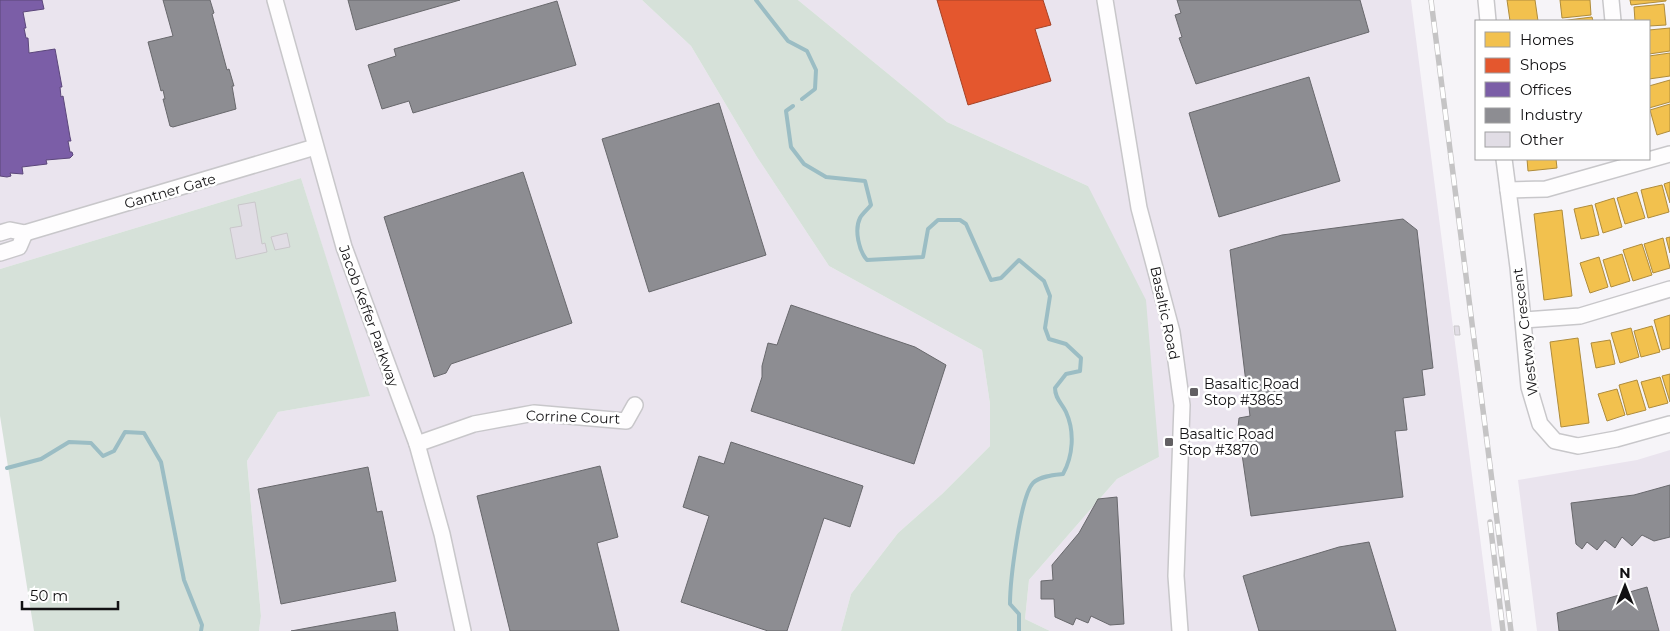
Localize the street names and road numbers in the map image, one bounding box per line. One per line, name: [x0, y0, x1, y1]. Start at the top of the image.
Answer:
street label: Gantner Gate: [122, 169, 218, 213]
street label: Jacob Keffer Parkway: [335, 242, 403, 390]
street label: Basaltic Road: [1146, 265, 1184, 361]
street label: Westway Crescent: [1508, 267, 1542, 397]
street label: Corrine Court: [526, 406, 621, 428]

